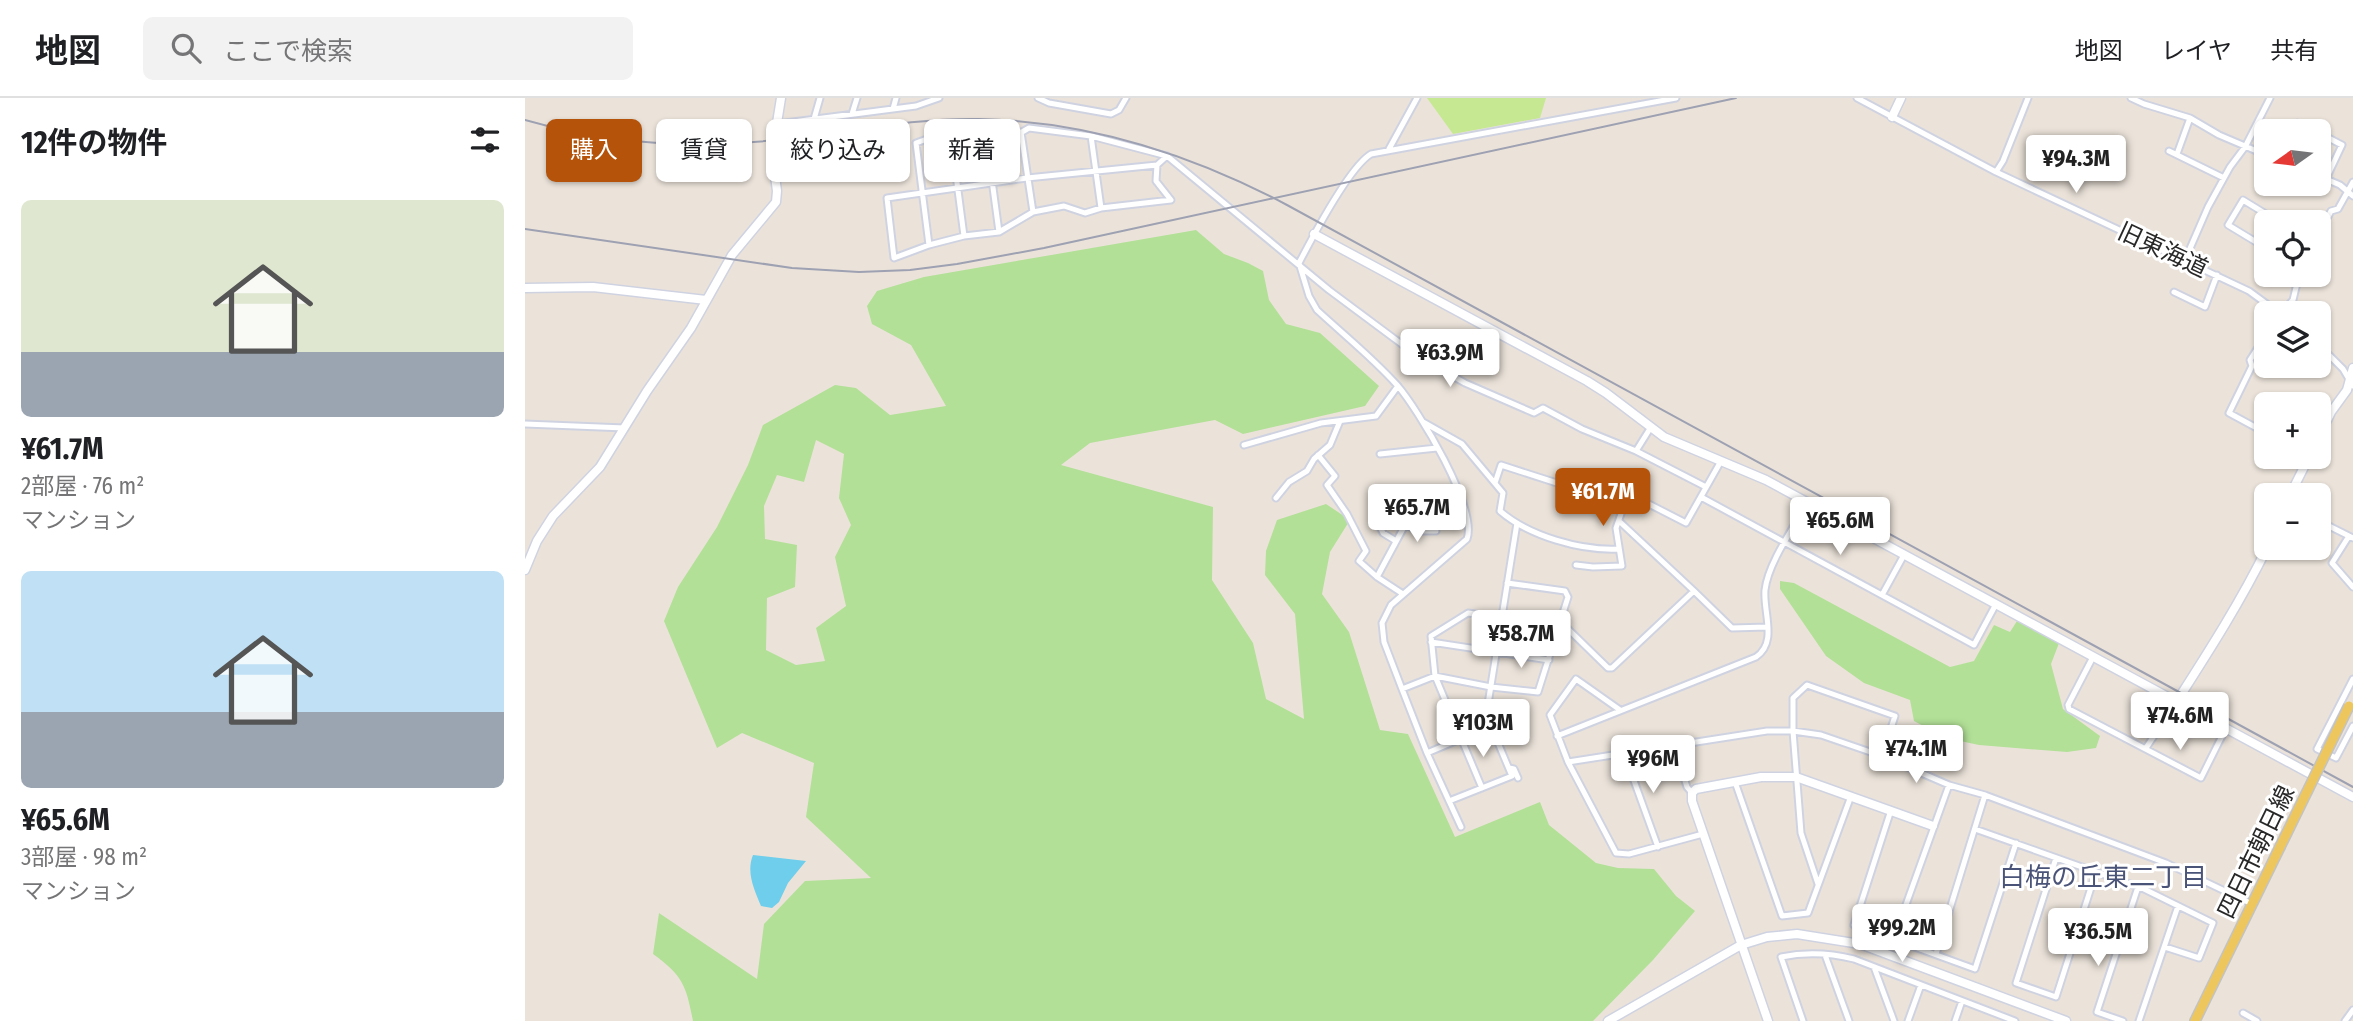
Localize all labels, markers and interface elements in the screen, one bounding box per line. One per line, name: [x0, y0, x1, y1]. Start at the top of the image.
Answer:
search box: [143, 17, 633, 80]
icon: search: [167, 29, 205, 67]
text: 地図: [35, 31, 101, 71]
text: ここで検索: [223, 36, 353, 67]
text: 地図: [2075, 37, 2123, 65]
text: レイヤ: [2161, 37, 2232, 65]
text: 共有: [2270, 37, 2318, 65]
chip: 購入: [546, 119, 642, 182]
chip: 賃貸: [656, 119, 752, 182]
chip: 絞り込み: [766, 119, 910, 182]
chip: 新着: [924, 119, 1020, 182]
north arrow: [2254, 119, 2331, 196]
map controls: [2254, 119, 2331, 560]
icon: filters: [466, 121, 504, 159]
text: 12件の物件: [21, 125, 168, 161]
pin: ¥94.3M: [2019, 136, 2133, 195]
text: ¥94.3M: [2042, 144, 2110, 172]
button: locate: [2254, 210, 2331, 287]
street label: 旧東海道: [2114, 217, 2212, 283]
icon: home: [200, 246, 326, 372]
button: layers: [2254, 301, 2331, 378]
pin: ¥63.9M: [1393, 330, 1507, 389]
text: ¥63.9M: [1416, 338, 1484, 366]
button: +: [2254, 392, 2331, 469]
text: ¥61.7M: [21, 431, 104, 467]
pin: ¥61.7M: [1546, 468, 1660, 528]
text: 2部屋 · 76 m²: [21, 472, 144, 500]
text: ¥61.7M: [1571, 477, 1635, 505]
button: −: [2254, 483, 2331, 560]
pin: ¥65.7M: [1360, 484, 1474, 544]
text: ¥65.7M: [1384, 493, 1450, 521]
pin: ¥65.6M: [1783, 498, 1897, 557]
text: マンション: [21, 506, 136, 534]
text: ¥65.6M: [1806, 506, 1874, 534]
pin: ¥58.7M: [1464, 610, 1578, 670]
icon: home: [200, 617, 326, 743]
text: ¥58.7M: [1488, 619, 1554, 647]
pin: ¥74.6M: [2123, 692, 2237, 752]
pin: ¥103M: [1434, 700, 1532, 759]
text: ¥74.6M: [2147, 701, 2213, 729]
text: ¥103M: [1453, 708, 1513, 736]
pin: ¥74.1M: [1859, 726, 1973, 785]
text: ¥74.1M: [1885, 734, 1947, 762]
pin: ¥96M: [1612, 736, 1694, 795]
text: ¥96M: [1627, 744, 1679, 772]
street label: 四日市朝日線: [2212, 781, 2300, 923]
text: ¥65.6M: [21, 802, 110, 838]
text: 3部屋 · 98 m²: [21, 843, 147, 871]
district label: 白梅の丘東二丁目: [1999, 862, 2207, 893]
text: マンション: [21, 877, 136, 905]
pin: ¥99.2M: [1845, 904, 1959, 964]
pin: ¥36.5M: [2041, 908, 2155, 968]
text: ¥99.2M: [1868, 913, 1936, 941]
text: ¥36.5M: [2064, 917, 2132, 945]

